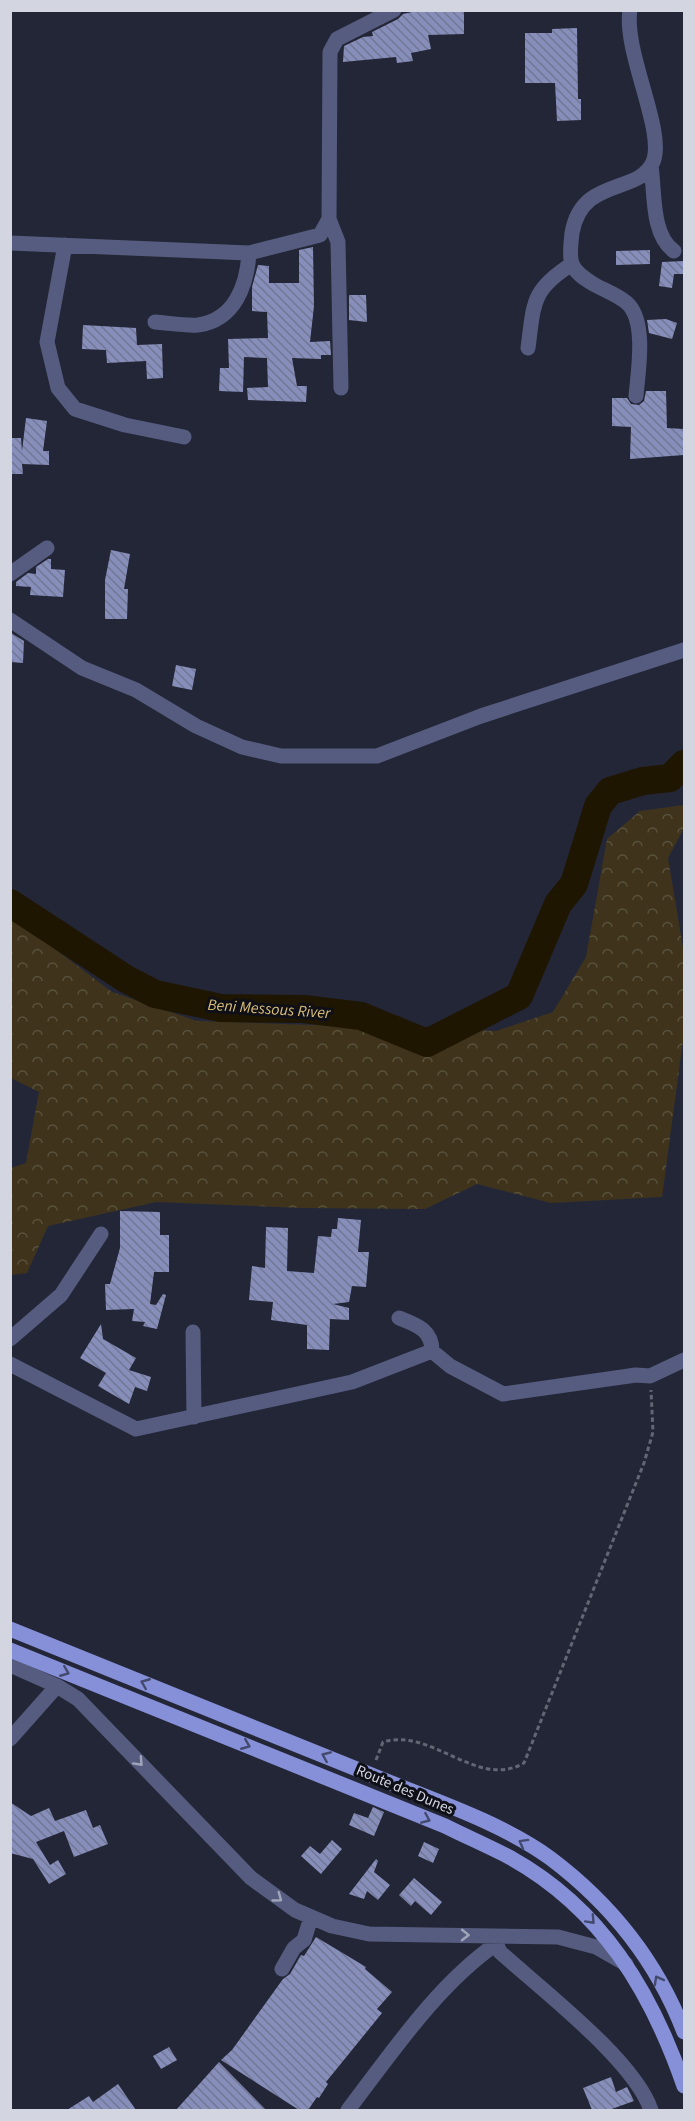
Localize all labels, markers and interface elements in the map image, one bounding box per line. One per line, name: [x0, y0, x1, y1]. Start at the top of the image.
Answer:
water label: Beni Messous River: [207, 994, 333, 1024]
one-way arrow: [59, 1665, 70, 1677]
one-way arrow: [141, 1678, 152, 1690]
one-way arrow: [240, 1738, 251, 1750]
one-way arrow: [321, 1751, 332, 1763]
one-way arrow: [132, 1756, 143, 1766]
street label: Route des Dunes: [353, 1760, 457, 1820]
one-way arrow: [420, 1812, 431, 1824]
one-way arrow: [519, 1839, 530, 1850]
one-way arrow: [272, 1891, 283, 1902]
one-way arrow: [584, 1913, 595, 1924]
one-way arrow: [461, 1929, 470, 1941]
one-way arrow: [654, 1976, 665, 1986]

